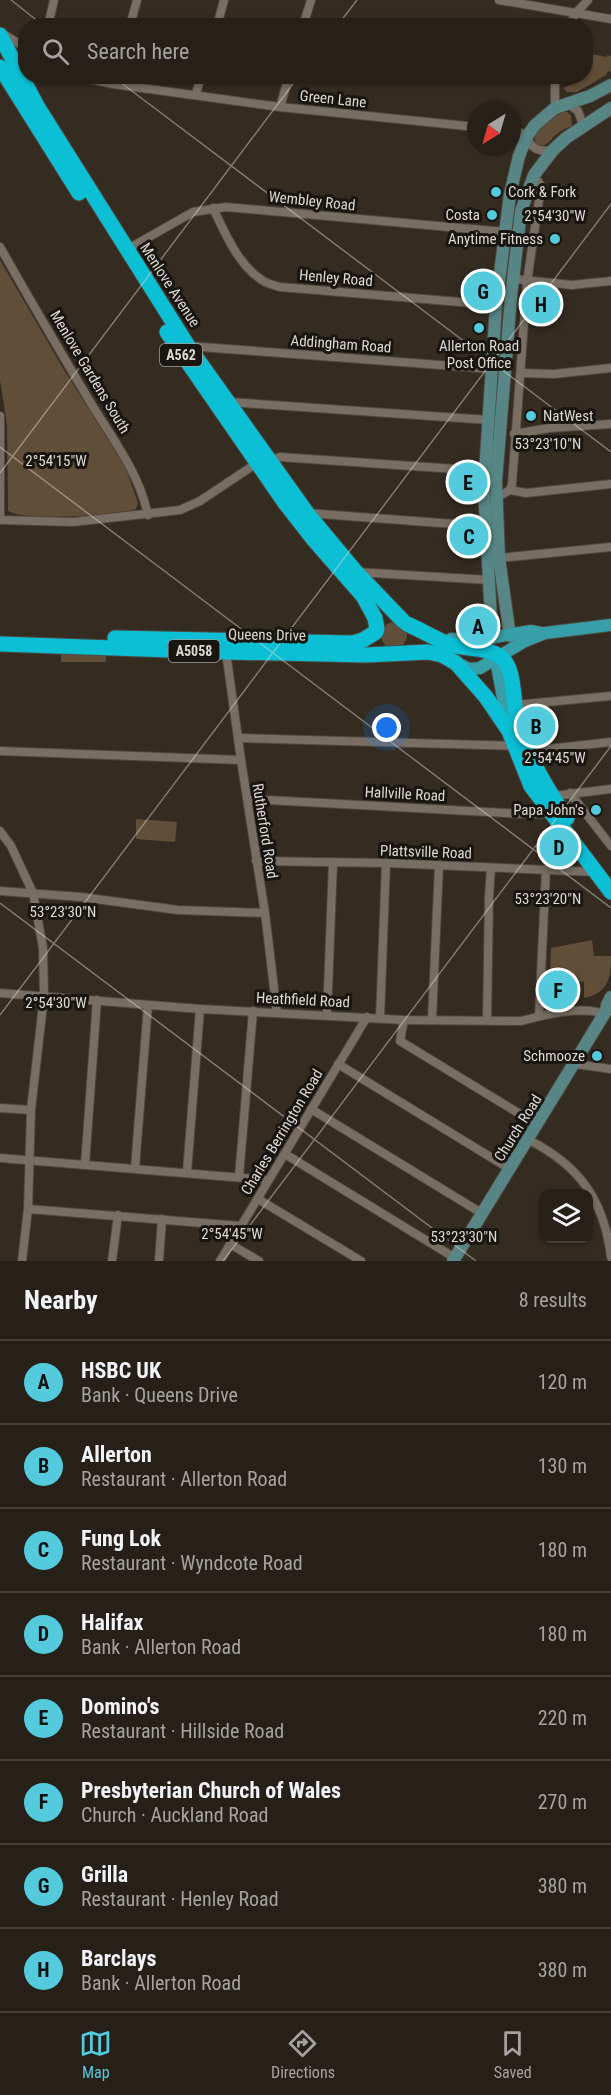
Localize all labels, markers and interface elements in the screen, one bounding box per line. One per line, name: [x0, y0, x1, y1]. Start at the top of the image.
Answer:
search box: [18, 18, 593, 84]
icon: search: [39, 35, 72, 68]
text: Search here: [87, 39, 189, 64]
street label: Green Lane: [299, 87, 367, 111]
north arrow: [467, 102, 521, 156]
place label: Cork & Fork: [508, 183, 577, 201]
marker: Cork & Fork: [489, 185, 503, 199]
street label: Wembley Road: [268, 187, 356, 215]
place label: Costa: [446, 206, 480, 224]
text: 2°54'30"W: [524, 207, 586, 225]
marker: Costa: [485, 208, 499, 222]
place label: Anytime Fitness: [448, 230, 543, 248]
marker: Anytime Fitness: [548, 232, 562, 246]
street label: Menlove Avenue: [136, 240, 204, 330]
street label: Henley Road: [298, 266, 374, 290]
pin: G: [464, 268, 502, 314]
pin: H: [522, 282, 560, 326]
street label: Menlove Gardens South: [46, 307, 134, 437]
marker: Allerton Road Post Office: [472, 321, 486, 335]
street label: Addingham Road: [290, 332, 392, 356]
place label: Allerton Road Post Office: [439, 337, 519, 372]
road number: A562: [160, 344, 202, 366]
place label: NatWest: [543, 407, 593, 425]
marker: NatWest: [524, 409, 538, 423]
text: 53°23'10"N: [515, 435, 581, 453]
text: 2°54'15"W: [25, 452, 87, 470]
pin: E: [448, 460, 488, 504]
pin: C: [450, 514, 488, 558]
pin: A: [458, 604, 498, 648]
street label: Queens Drive: [228, 625, 306, 645]
road number: A5058: [168, 640, 220, 662]
pin: B: [516, 704, 556, 748]
your location: [372, 713, 401, 742]
text: 2°54'45"W: [524, 749, 586, 767]
street label: Rutherford Road: [249, 782, 281, 880]
street label: Hallville Road: [364, 783, 446, 805]
place label: Papa John's: [513, 801, 584, 819]
marker: Papa John's: [589, 803, 603, 817]
pin: D: [540, 824, 578, 870]
street label: Plattsville Road: [380, 841, 472, 863]
text: 53°23'20"N: [515, 890, 581, 908]
text: 53°23'30"N: [30, 903, 96, 921]
pin: F: [538, 968, 578, 1012]
street label: Heathfield Road: [256, 989, 350, 1011]
text: 2°54'30"W: [25, 994, 87, 1012]
place label: Schmooze: [523, 1047, 585, 1065]
marker: Schmooze: [590, 1049, 604, 1063]
street label: Charles Berrington Road: [237, 1066, 327, 1198]
street label: Church Road: [490, 1091, 546, 1165]
map controls: [539, 1189, 593, 1243]
button: layers: [539, 1189, 593, 1243]
text: 2°54'45"W: [201, 1225, 263, 1243]
text: 53°23'30"N: [431, 1228, 497, 1246]
text: Nearby: [24, 1285, 98, 1315]
text: 8 results: [519, 1288, 587, 1312]
text: HSBC UK: [81, 1358, 161, 1383]
text: A: [38, 1370, 49, 1394]
text: 120 m: [538, 1370, 587, 1394]
text: Bank · Queens Drive: [81, 1383, 238, 1407]
text: Allerton: [81, 1442, 152, 1467]
text: B: [38, 1454, 49, 1478]
text: 130 m: [538, 1454, 587, 1478]
text: Restaurant · Allerton Road: [81, 1467, 287, 1491]
text: Fung Lok: [81, 1526, 161, 1551]
text: C: [38, 1538, 49, 1562]
text: 180 m: [538, 1538, 587, 1562]
text: Restaurant · Wyndcote Road: [81, 1551, 303, 1575]
text: Halifax: [81, 1610, 143, 1635]
text: D: [38, 1622, 49, 1646]
text: 180 m: [538, 1622, 587, 1646]
text: Bank · Allerton Road: [81, 1635, 241, 1659]
text: Domino's: [81, 1694, 160, 1719]
text: E: [39, 1706, 48, 1730]
text: 220 m: [538, 1706, 587, 1730]
text: Restaurant · Hillside Road: [81, 1719, 284, 1743]
text: Presbyterian Church of Wales: [81, 1778, 341, 1803]
text: F: [39, 1790, 48, 1814]
text: 270 m: [538, 1790, 587, 1814]
text: Church · Auckland Road: [81, 1803, 268, 1827]
text: Grilla: [81, 1862, 128, 1887]
text: G: [38, 1874, 49, 1898]
text: 380 m: [538, 1874, 587, 1898]
text: Restaurant · Henley Road: [81, 1887, 279, 1911]
text: Barclays: [81, 1946, 156, 1971]
text: H: [37, 1958, 50, 1982]
text: 380 m: [538, 1958, 587, 1982]
text: Bank · Allerton Road: [81, 1971, 241, 1995]
tab: Map: [79, 2027, 112, 2082]
tab: Directions: [271, 2027, 335, 2082]
tab: Saved: [494, 2027, 532, 2082]

